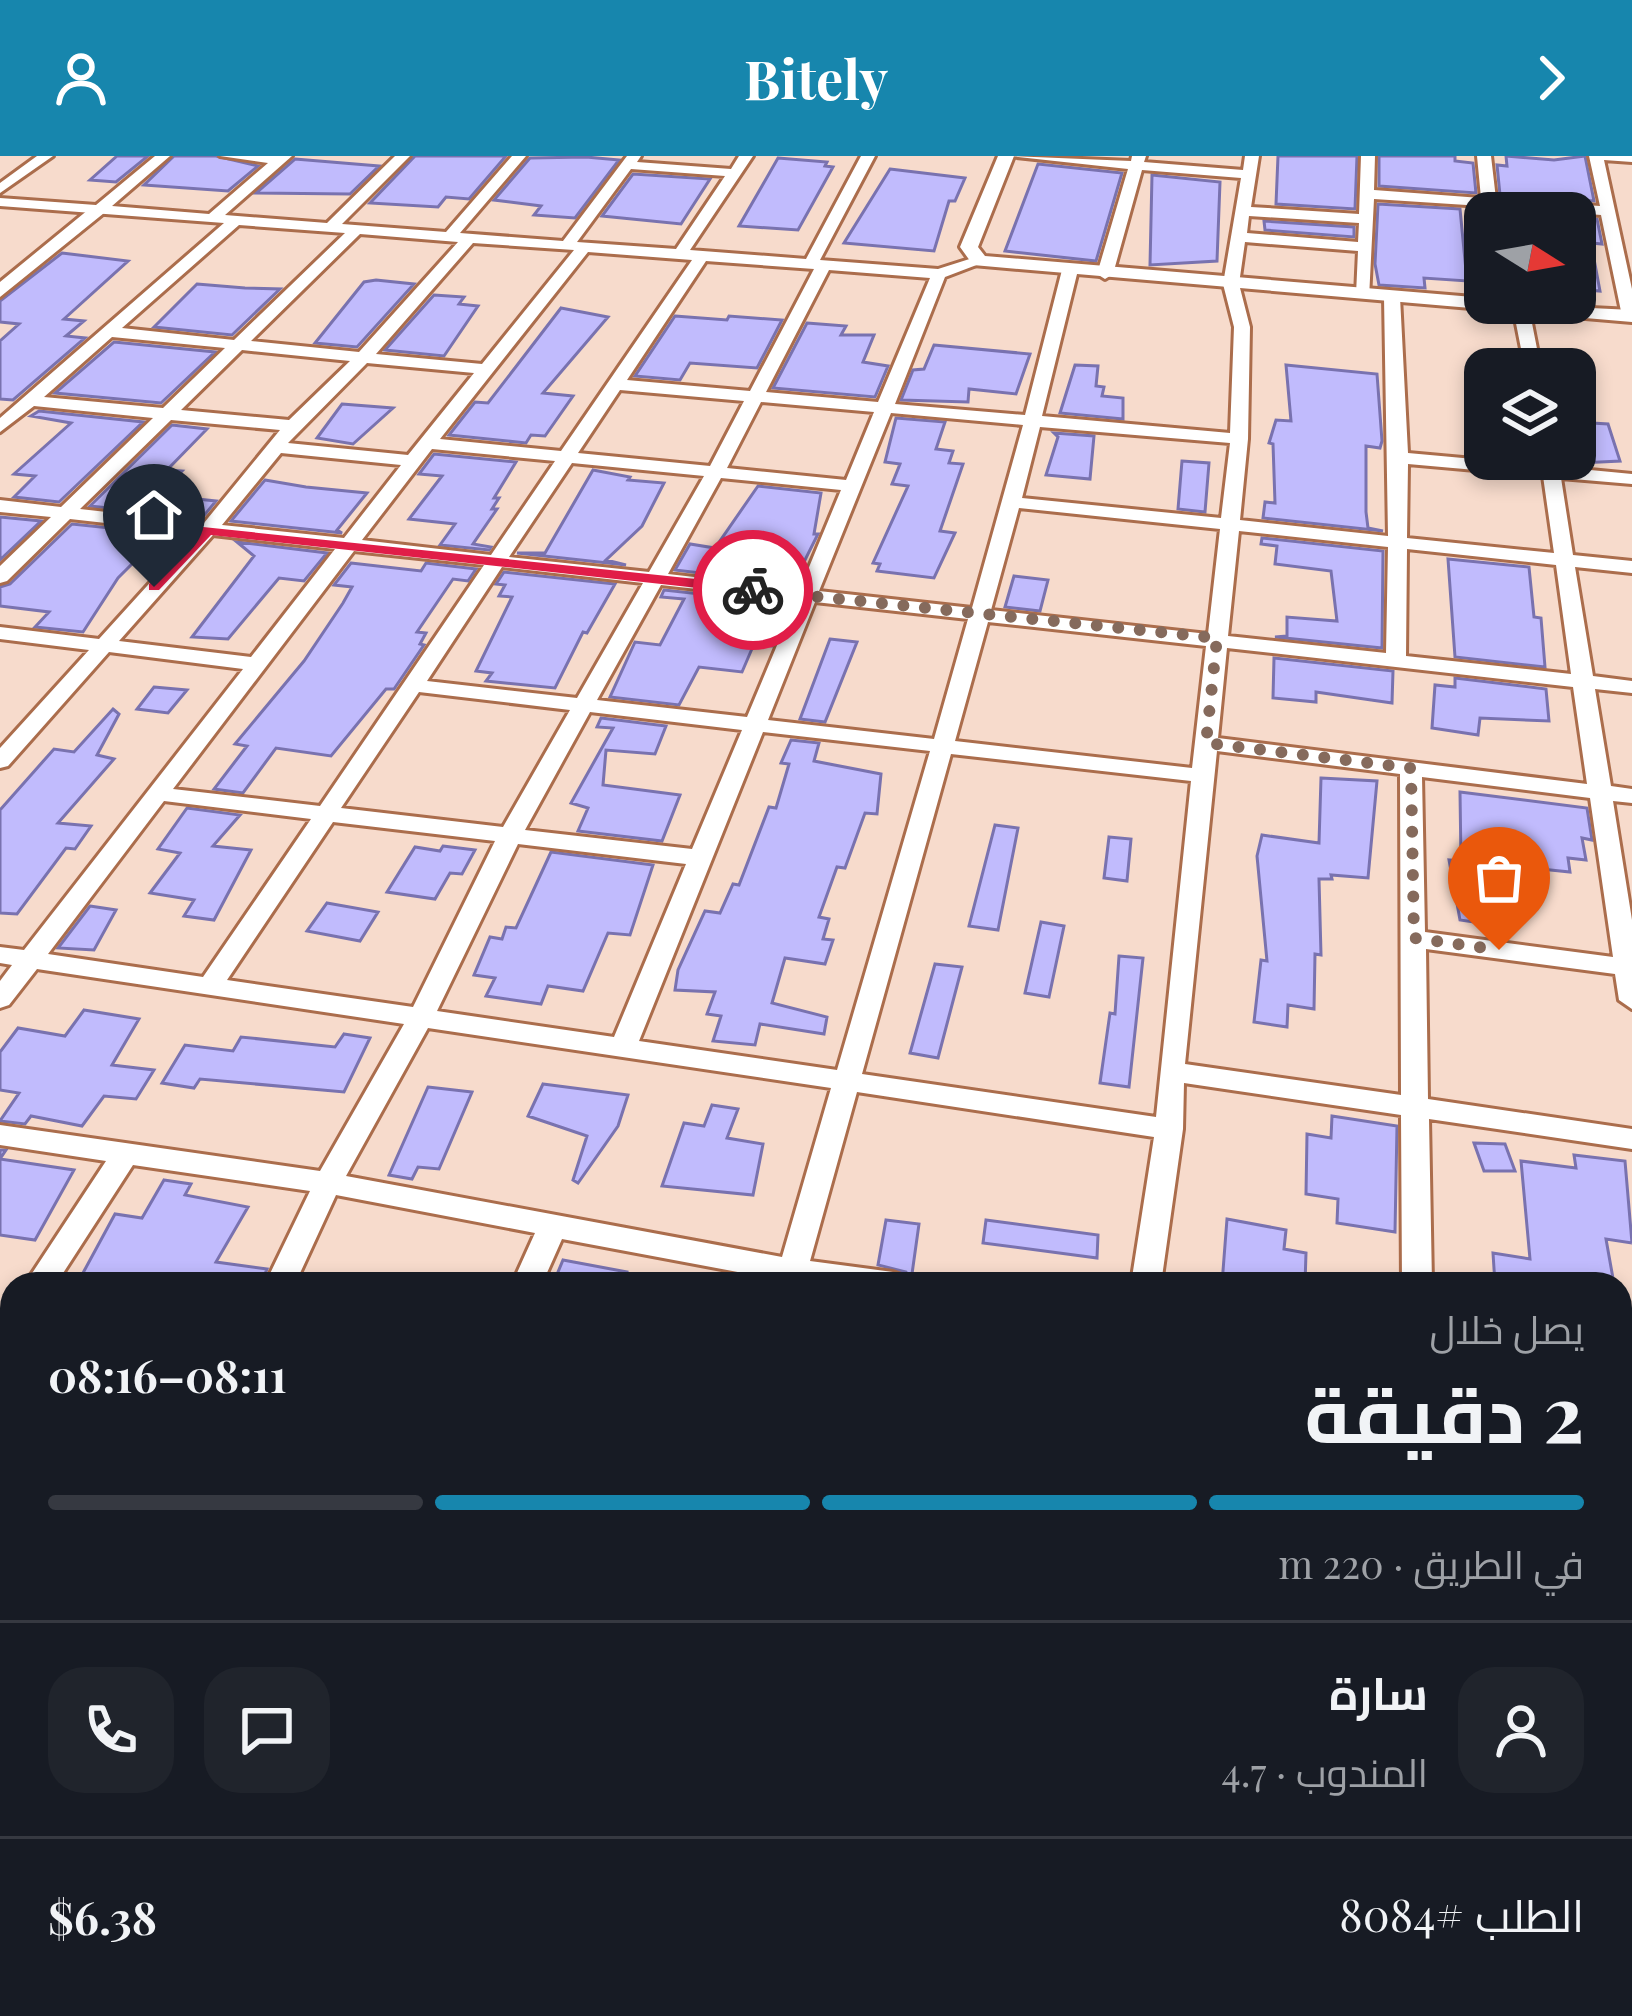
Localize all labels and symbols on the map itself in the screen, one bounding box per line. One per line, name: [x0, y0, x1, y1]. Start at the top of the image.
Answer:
north arrow: [1464, 192, 1596, 324]
pin: [103, 464, 205, 587]
courier: [693, 530, 813, 650]
pin: [1448, 827, 1550, 950]

